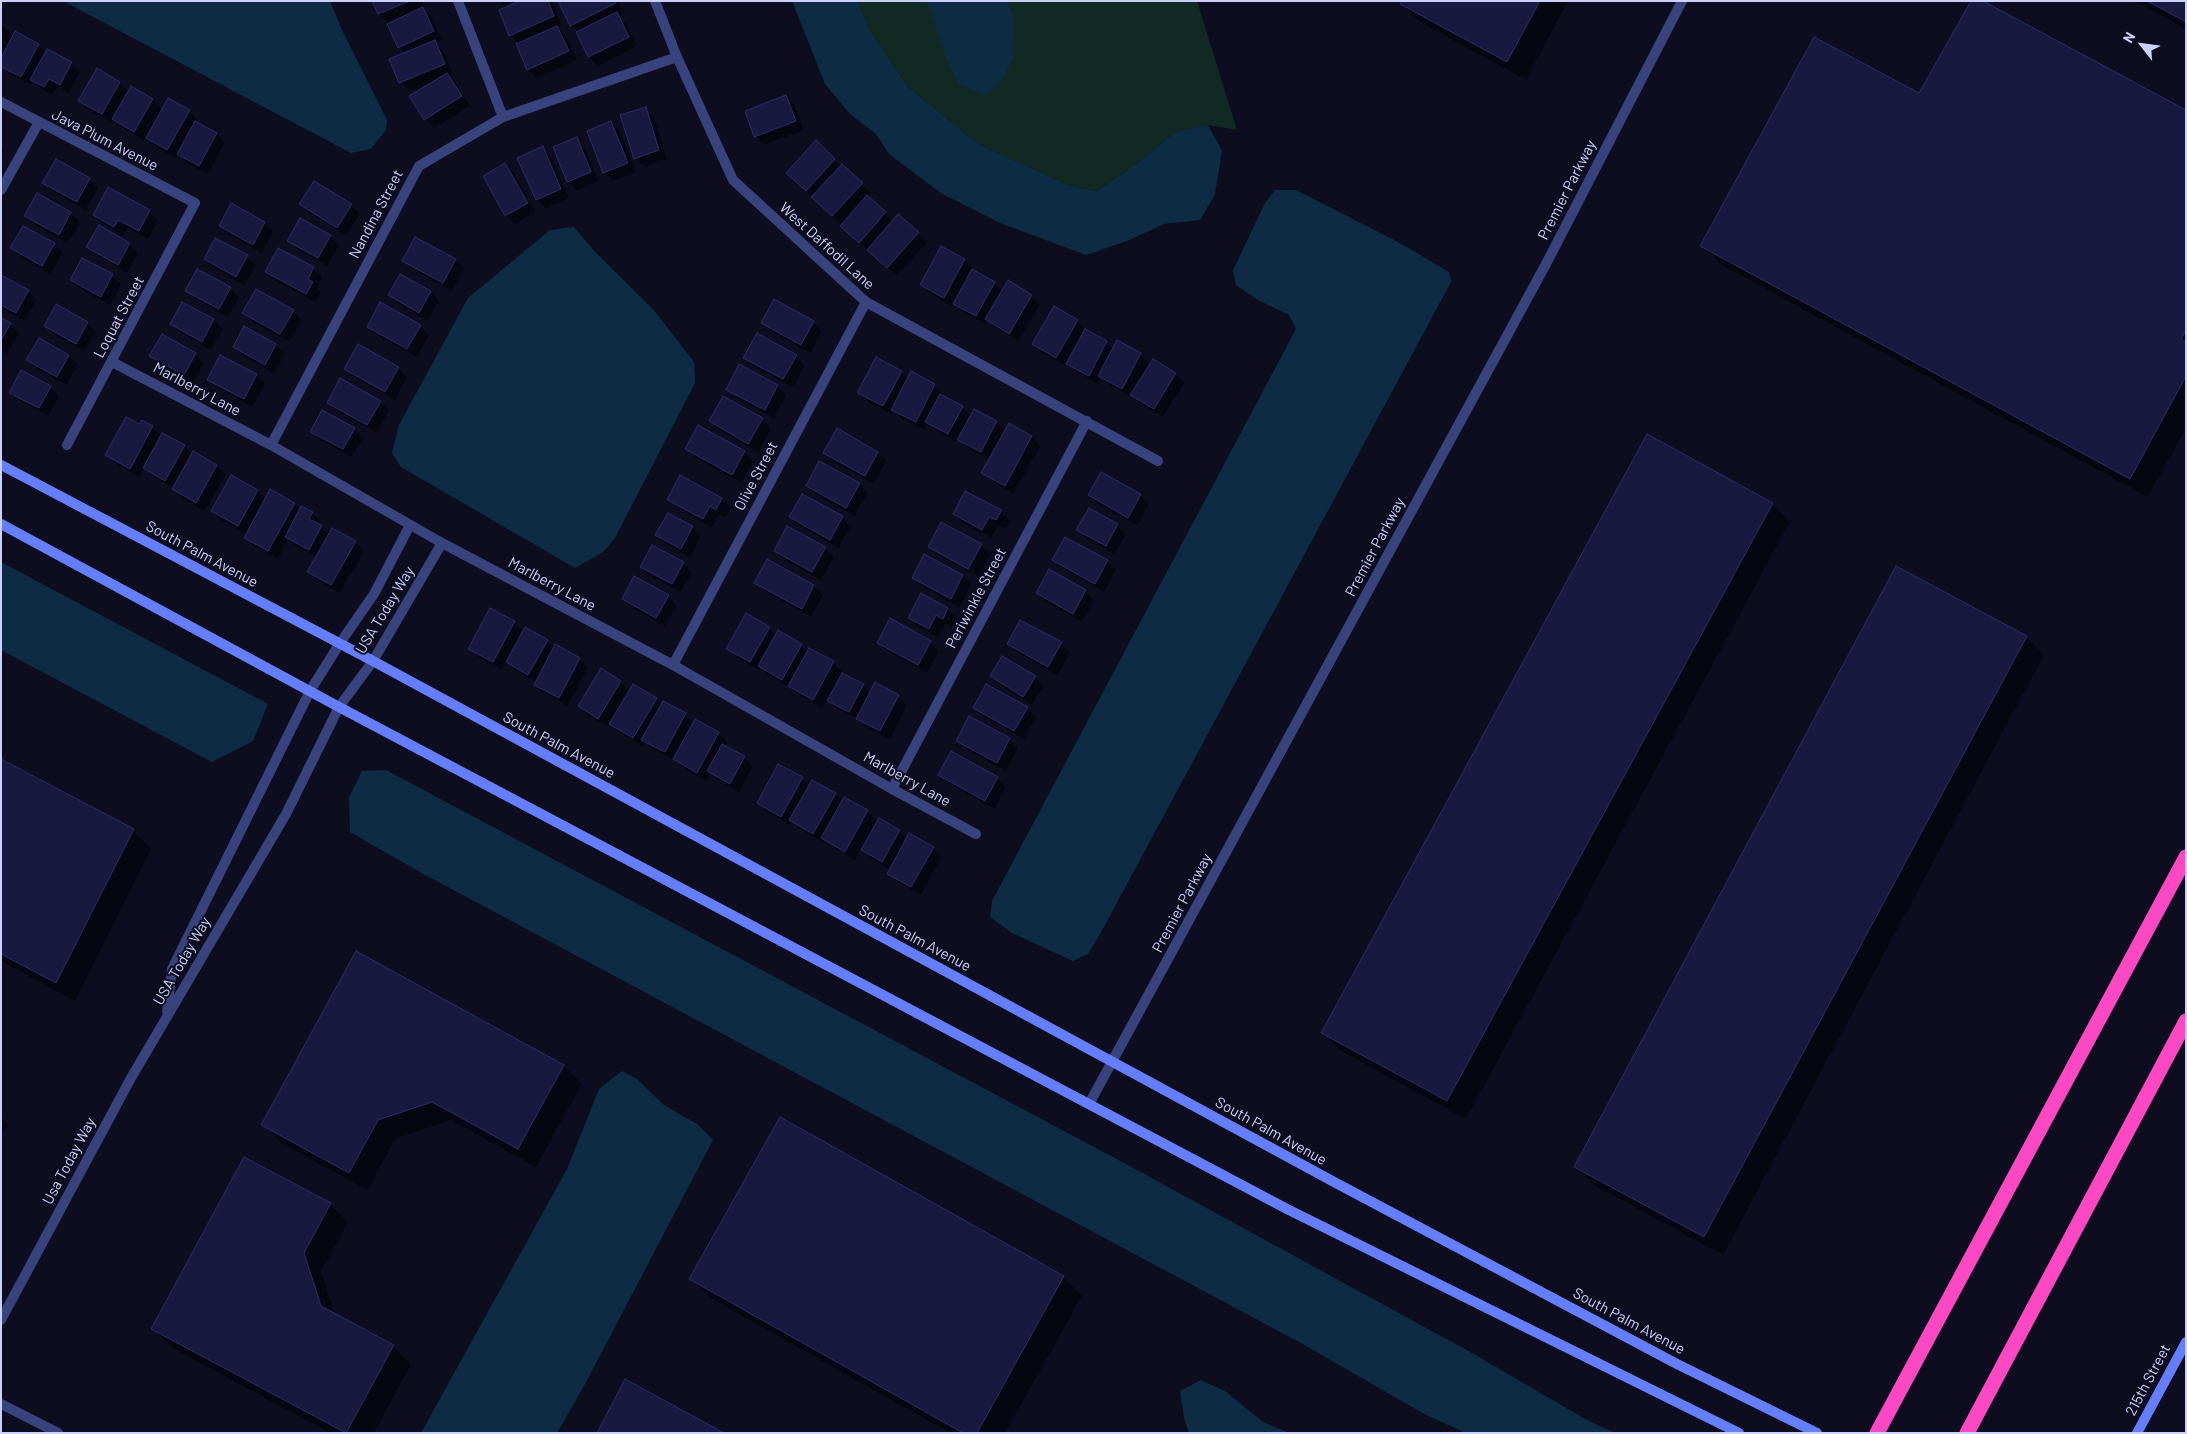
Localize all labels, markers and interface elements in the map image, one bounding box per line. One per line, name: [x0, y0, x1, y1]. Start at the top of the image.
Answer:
north arrow: [2117, 20, 2167, 70]
text: N: [2119, 29, 2138, 46]
street label: Java Plum Avenue: [49, 105, 161, 175]
street label: Premier Parkway: [1534, 137, 1600, 243]
street label: Nandina Street: [345, 167, 407, 261]
street label: West Daffodil Lane: [776, 199, 878, 293]
street label: Loquat Street: [90, 273, 148, 361]
street label: Marlberry Lane: [150, 358, 244, 420]
street label: Olive Street: [730, 438, 782, 514]
street label: Premier Parkway: [1341, 494, 1409, 600]
street label: South Palm Avenue: [143, 517, 261, 591]
street label: Periwinkle Street: [942, 545, 1010, 651]
street label: Marlberry Lane: [505, 553, 599, 615]
street label: USA Today Way: [352, 563, 418, 657]
street label: South Palm Avenue: [500, 708, 618, 782]
street label: Marlberry Lane: [860, 748, 954, 810]
street label: Premier Parkway: [1148, 850, 1216, 956]
street label: South Palm Avenue: [856, 901, 974, 975]
street label: USA Today Way: [149, 914, 215, 1008]
street label: South Palm Avenue: [1212, 1093, 1330, 1169]
street label: Usa Today Way: [39, 1114, 99, 1208]
street label: South Palm Avenue: [1570, 1284, 1688, 1358]
street label: 215th Street: [2122, 1341, 2174, 1419]

